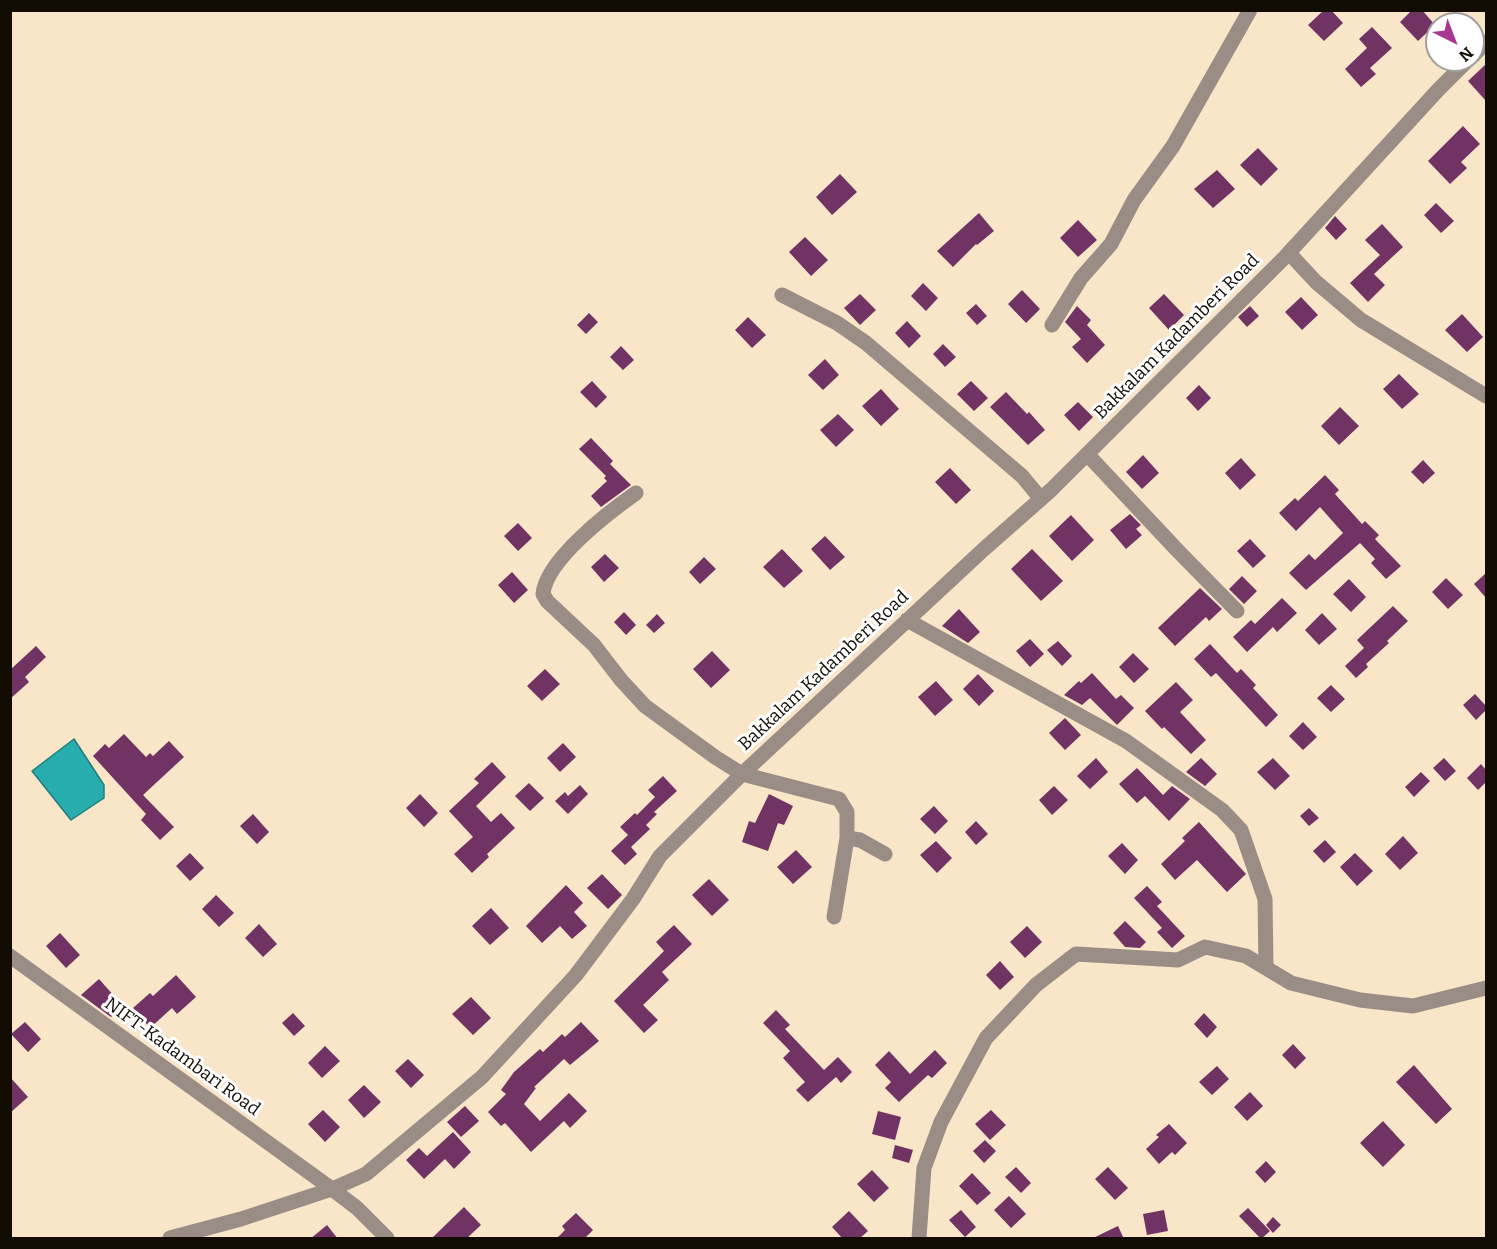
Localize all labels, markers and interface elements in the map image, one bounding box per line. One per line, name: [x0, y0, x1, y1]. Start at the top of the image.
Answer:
north arrow: [1425, 12, 1485, 72]
text: N: [1455, 43, 1477, 65]
street label: Bakkalam Kadamberi Road: [1090, 250, 1264, 424]
street label: Bakkalam Kadamberi Road: [735, 587, 913, 755]
street label: NIFT-Kadambari Road: [100, 993, 264, 1121]

